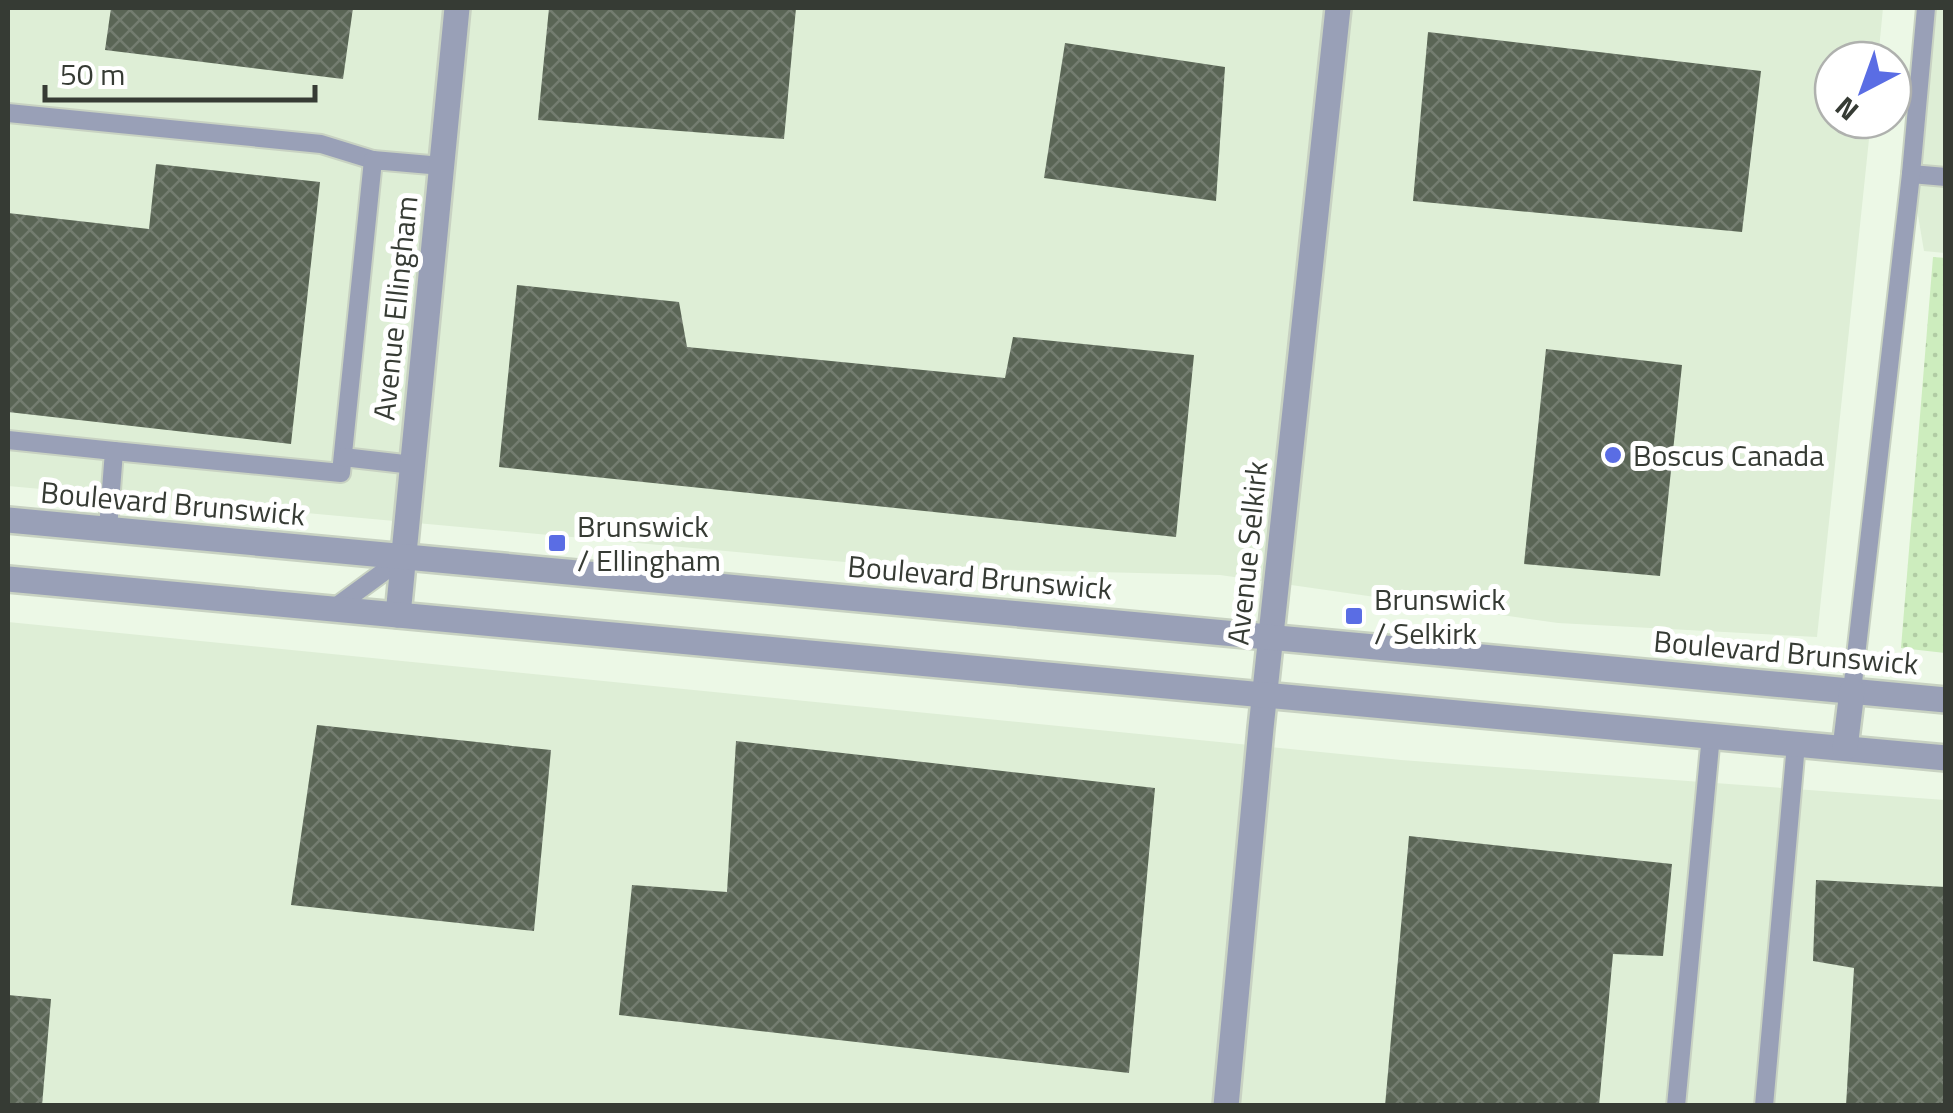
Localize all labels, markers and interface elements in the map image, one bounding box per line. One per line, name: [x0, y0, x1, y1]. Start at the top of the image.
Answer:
scale bar: [45, 40, 315, 102]
north arrow: [1813, 40, 1913, 140]
text: 50 m: [60, 51, 125, 97]
text: N: [1825, 87, 1868, 132]
street label: Avenue Ellingham: [360, 194, 430, 422]
place label: Boscus Canada: [1633, 432, 1824, 478]
marker: Boscus Canada: [1602, 444, 1624, 466]
street label: Avenue Selkirk: [1214, 459, 1280, 647]
street label: Boulevard Brunswick: [39, 469, 307, 537]
place label: Brunswick / Ellingham: [577, 503, 721, 583]
marker: Brunswick / Ellingham: [546, 532, 568, 554]
street label: Boulevard Brunswick: [846, 543, 1114, 611]
place label: Brunswick / Selkirk: [1374, 576, 1506, 656]
marker: Brunswick / Selkirk: [1343, 605, 1365, 627]
street label: Boulevard Brunswick: [1652, 618, 1920, 686]

